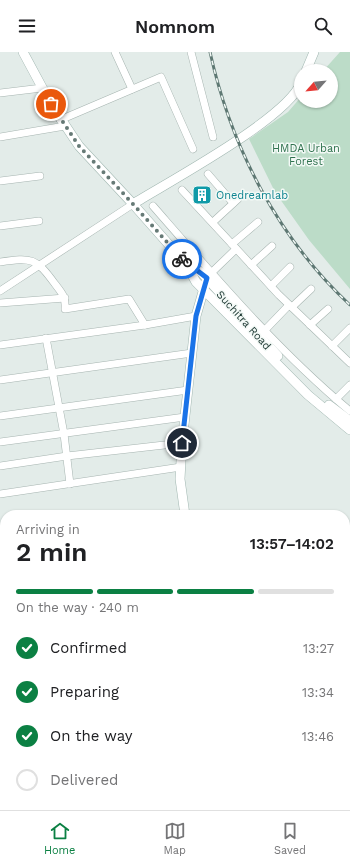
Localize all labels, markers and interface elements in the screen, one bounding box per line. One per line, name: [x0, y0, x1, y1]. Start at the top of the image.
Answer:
icon: menu: [16, 15, 38, 37]
icon: search: [312, 15, 334, 37]
text: Nomnom: [135, 16, 215, 37]
north arrow: [294, 64, 338, 108]
map controls: [294, 64, 338, 108]
pin: [34, 87, 68, 121]
icon: bag: [40, 93, 62, 115]
park label: HMDA Urban Forest: [272, 142, 340, 168]
building icon: Onedreamlab: [191, 184, 213, 206]
place label: Onedreamlab: [216, 189, 288, 202]
courier: [162, 239, 202, 279]
icon: bike: [171, 248, 193, 270]
street label: Suchitra Road: [214, 288, 274, 353]
pin: [165, 426, 199, 460]
icon: home: [171, 432, 193, 454]
text: Arriving in: [16, 522, 80, 537]
text: 13:57–14:02: [250, 535, 334, 553]
text: 2 min: [16, 537, 87, 567]
text: On the way · 240 m: [16, 600, 139, 615]
icon: check: [16, 637, 38, 659]
text: Confirmed: [50, 639, 127, 657]
text: 13:27: [303, 641, 334, 656]
icon: check: [16, 681, 38, 703]
text: Preparing: [50, 683, 119, 701]
text: 13:34: [302, 685, 334, 700]
icon: check: [16, 725, 38, 747]
text: On the way: [50, 727, 132, 745]
text: 13:46: [302, 729, 334, 744]
text: Delivered: [50, 771, 118, 789]
tab: Home: [44, 820, 75, 857]
tab: Map: [163, 820, 186, 857]
tab: Saved: [274, 820, 306, 857]

